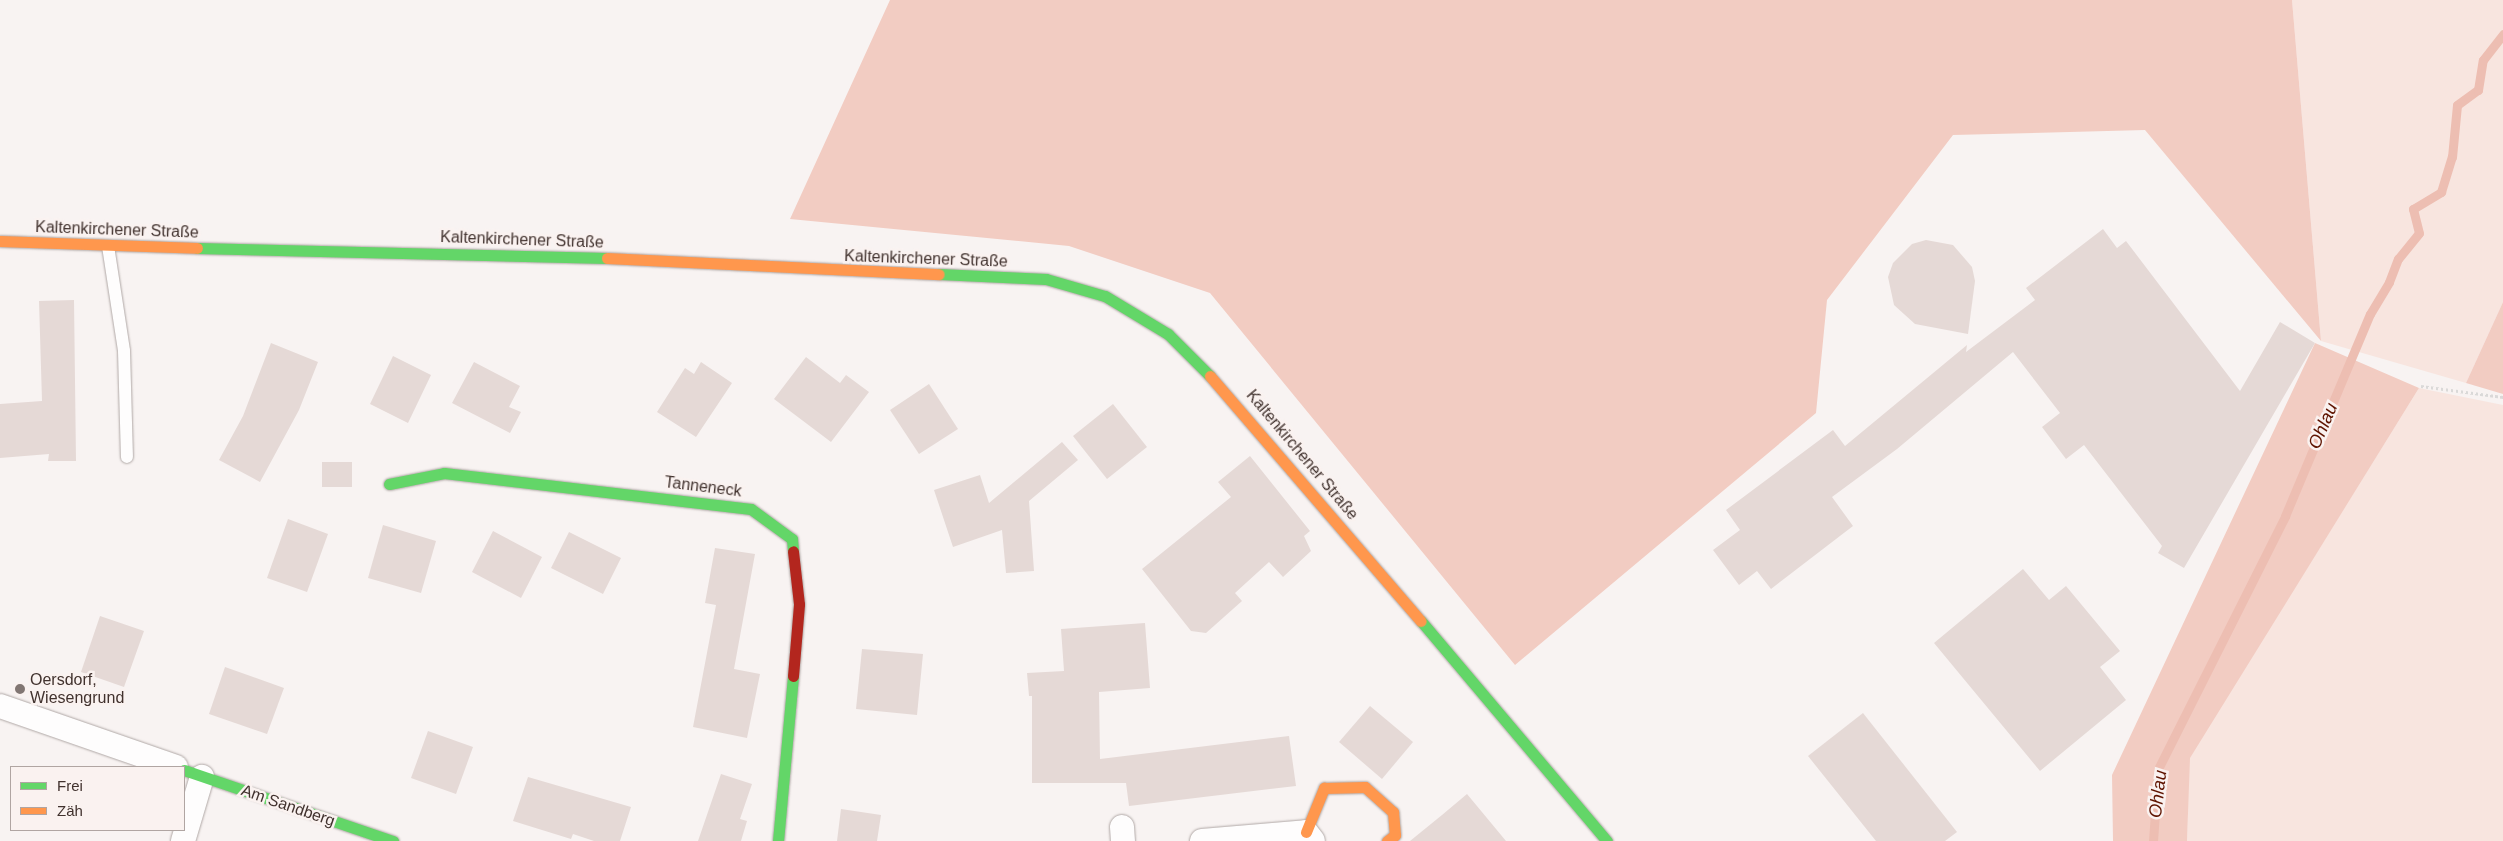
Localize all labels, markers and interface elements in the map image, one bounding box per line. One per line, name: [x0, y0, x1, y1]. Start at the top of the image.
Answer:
street label: Kaltenkirchener Straße: [35, 218, 199, 242]
street label: Kaltenkirchener Straße: [440, 228, 604, 252]
street label: Kaltenkirchener Straße: [844, 247, 1008, 271]
street label: Kaltenkirchener Straße: [1242, 386, 1362, 524]
water label: Ohlau: [2304, 400, 2342, 452]
street label: Tanneneck: [663, 473, 743, 501]
place label: Oersdorf, Wiesengrund: [30, 670, 124, 708]
marker: Oersdorf, Wiesengrund: [14, 683, 26, 695]
legend: [10, 766, 185, 831]
water label: Ohlau: [2144, 769, 2172, 819]
text: Frei: [57, 777, 83, 794]
street label: Am Sandberg: [239, 781, 337, 831]
text: Zäh: [57, 802, 83, 819]

